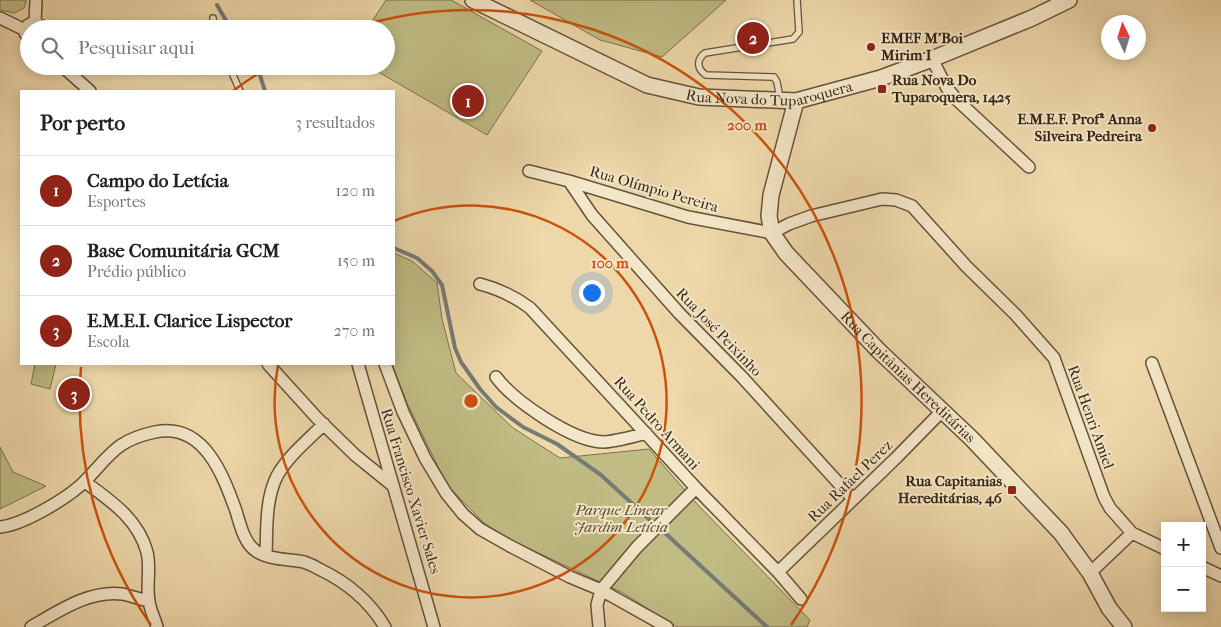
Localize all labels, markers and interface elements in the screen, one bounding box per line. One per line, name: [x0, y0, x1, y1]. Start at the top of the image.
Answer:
north arrow: [1101, 15, 1146, 60]
pin: 2: [737, 19, 769, 57]
search box: [20, 20, 395, 75]
place label: EMEF M'Boi Mirim I: [880, 29, 963, 64]
icon: search: [38, 34, 66, 62]
text: Pesquisar aqui: [78, 37, 195, 59]
marker: EMEF M'Boi Mirim I: [865, 41, 877, 53]
place label: Rua Nova Do Tuparoquera, 1425: [891, 71, 1012, 106]
street label: Rua Nova do Tuparoquera: [684, 77, 856, 110]
pin: 1: [452, 82, 484, 120]
marker: Rua Nova Do Tuparoquera, 1425: [876, 83, 888, 95]
place label: E.M.E.F. Profª Anna Silveira Pedreira: [1017, 110, 1143, 145]
text: Por perto: [40, 111, 125, 135]
text: 3 resultados: [295, 113, 375, 132]
text: 200 m: [727, 116, 767, 134]
marker: E.M.E.F. Profª Anna Silveira Pedreira: [1146, 122, 1158, 134]
street label: Rua Olímpio Pereira: [588, 162, 721, 216]
text: Campo do Letícia: [87, 170, 228, 192]
text: 1: [53, 181, 59, 200]
text: 120 m: [336, 181, 375, 200]
text: Esportes: [87, 192, 146, 211]
text: Base Comunitária GCM: [87, 240, 280, 262]
text: 2: [52, 251, 60, 270]
text: 150 m: [337, 251, 375, 270]
text: 100 m: [591, 254, 629, 272]
text: Prédio público: [87, 262, 186, 281]
your location: [579, 280, 605, 306]
street label: Rua José Peixinho: [672, 284, 766, 380]
street label: Rua Capitânias Hereditárias: [837, 307, 979, 447]
text: E.M.E.I. Clarice Lispector: [87, 310, 292, 332]
text: 3: [53, 321, 59, 340]
text: 270 m: [334, 321, 375, 340]
text: Escola: [87, 332, 130, 351]
street label: Rua Henri Amiel: [1064, 363, 1118, 471]
street label: Rua Pedro Armani: [610, 373, 704, 474]
pin: 3: [58, 375, 90, 413]
centre of rings: [462, 392, 480, 410]
street label: Rua Francisco Xavier Sales: [377, 406, 445, 576]
street label: Rua Rafael Perez: [804, 436, 896, 526]
place label: Rua Capitanias Hereditárias, 46: [898, 472, 1003, 507]
marker: Rua Capitanias Hereditárias, 46: [1006, 484, 1018, 496]
park label: Parque Linear Jardim Letícia: [574, 501, 668, 536]
map controls: [1161, 522, 1206, 612]
button: +: [1161, 522, 1206, 567]
button: −: [1161, 567, 1206, 612]

